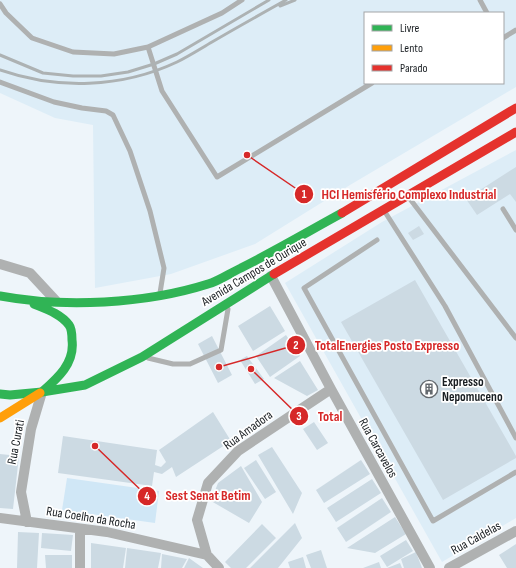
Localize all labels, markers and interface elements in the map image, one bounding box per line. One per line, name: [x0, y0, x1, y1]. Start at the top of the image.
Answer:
legend: [364, 12, 504, 84]
text: Livre: [400, 21, 420, 36]
text: Lento: [400, 41, 423, 56]
text: Parado: [400, 61, 427, 76]
callout: HCI Hemisfério Complexo Industrial: [294, 181, 505, 207]
text: HCI Hemisfério Complexo Industrial: [322, 186, 497, 203]
text: 1: [302, 187, 307, 202]
street label: Avenida Campos de Ourique: [198, 234, 309, 310]
callout: TotalEnergies Posto Expresso: [286, 332, 467, 358]
text: TotalEnergies Posto Expresso: [315, 337, 459, 354]
text: 2: [293, 338, 299, 353]
place label: Expresso Nepomuceno: [442, 374, 503, 405]
building icon: Expresso Nepomuceno: [419, 379, 439, 399]
callout: Total: [289, 403, 350, 429]
street label: Rua Amadora: [220, 407, 276, 453]
text: Total: [318, 408, 342, 425]
text: 3: [296, 409, 302, 424]
street label: Rua Carcavelos: [355, 415, 401, 481]
street label: Rua Curati: [4, 418, 28, 466]
callout: Sest Senat Betim: [137, 483, 258, 509]
text: Sest Senat Betim: [166, 487, 250, 504]
text: 4: [144, 489, 150, 504]
street label: Rua Coelho da Rocha: [45, 503, 137, 533]
street label: Rua Caldelas: [448, 518, 504, 558]

